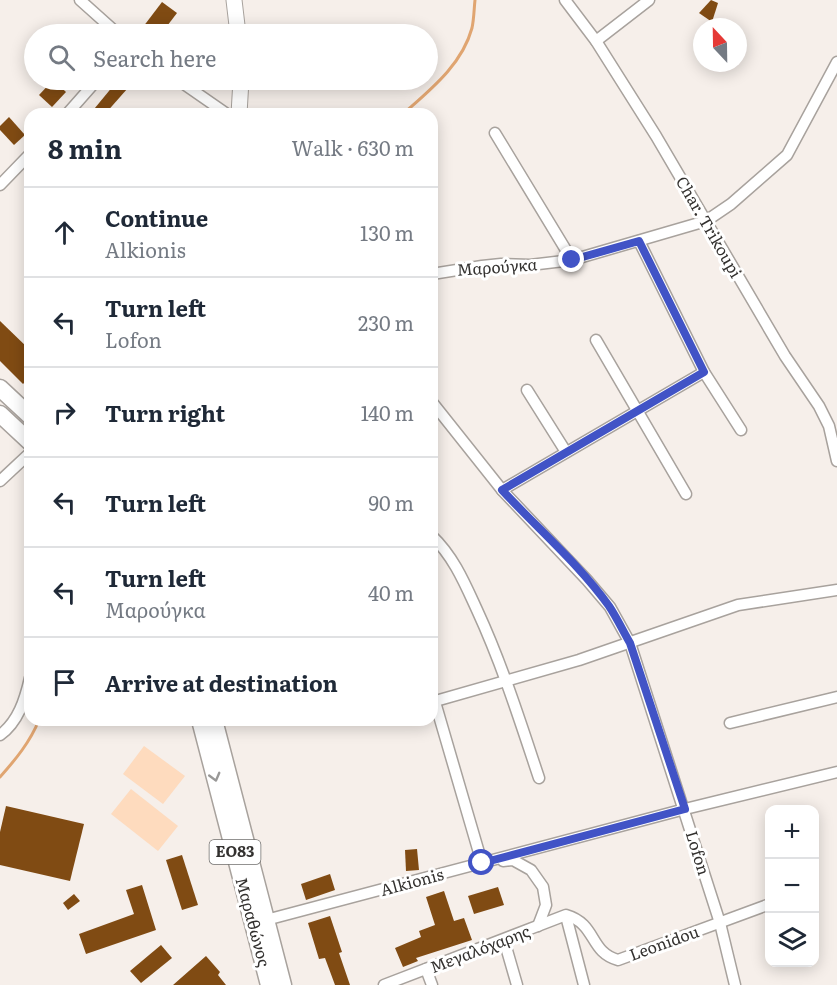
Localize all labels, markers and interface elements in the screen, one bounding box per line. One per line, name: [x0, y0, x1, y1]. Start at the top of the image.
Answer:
north arrow: [693, 18, 747, 72]
search box: [24, 24, 438, 90]
icon: search: [45, 41, 78, 74]
text: Search here: [93, 41, 216, 74]
text: 8 min: [48, 128, 122, 167]
text: Walk · 630 m: [292, 132, 414, 162]
street label: Char. Trikoupi: [671, 171, 749, 282]
text: Continue: [105, 201, 208, 234]
icon: ahead: [48, 216, 81, 249]
text: 130 m: [360, 217, 414, 247]
text: Alkionis: [105, 234, 186, 264]
route end: [558, 246, 584, 272]
street label: Μαρούγκα: [456, 251, 538, 281]
text: Turn left: [105, 291, 206, 324]
icon: left: [48, 306, 81, 339]
text: 230 m: [358, 307, 414, 337]
text: Lofon: [105, 324, 162, 354]
icon: right: [48, 396, 81, 429]
text: Turn right: [105, 396, 225, 429]
text: 140 m: [361, 397, 414, 427]
icon: left: [48, 486, 81, 519]
text: Turn left: [105, 486, 206, 519]
text: 90 m: [369, 487, 414, 517]
text: Turn left: [105, 561, 206, 594]
icon: left: [48, 576, 81, 609]
text: 40 m: [368, 577, 414, 607]
text: Μαρούγκα: [105, 594, 206, 624]
icon: arrive: [48, 666, 81, 699]
text: Arrive at destination: [105, 666, 338, 699]
one-way arrow: [208, 771, 220, 781]
map controls: [765, 805, 819, 967]
button: +: [765, 805, 819, 859]
street label: Lofon: [681, 827, 717, 878]
road number: ΕΟ83: [210, 840, 260, 864]
route start: [468, 849, 494, 875]
button: −: [765, 859, 819, 913]
street label: Alkionis: [377, 861, 446, 901]
street label: Μαραθώνος: [230, 874, 277, 969]
button: layers: [765, 913, 819, 967]
street label: Μεγαλόχαρης: [426, 918, 533, 978]
street label: Leonidou: [625, 918, 702, 966]

